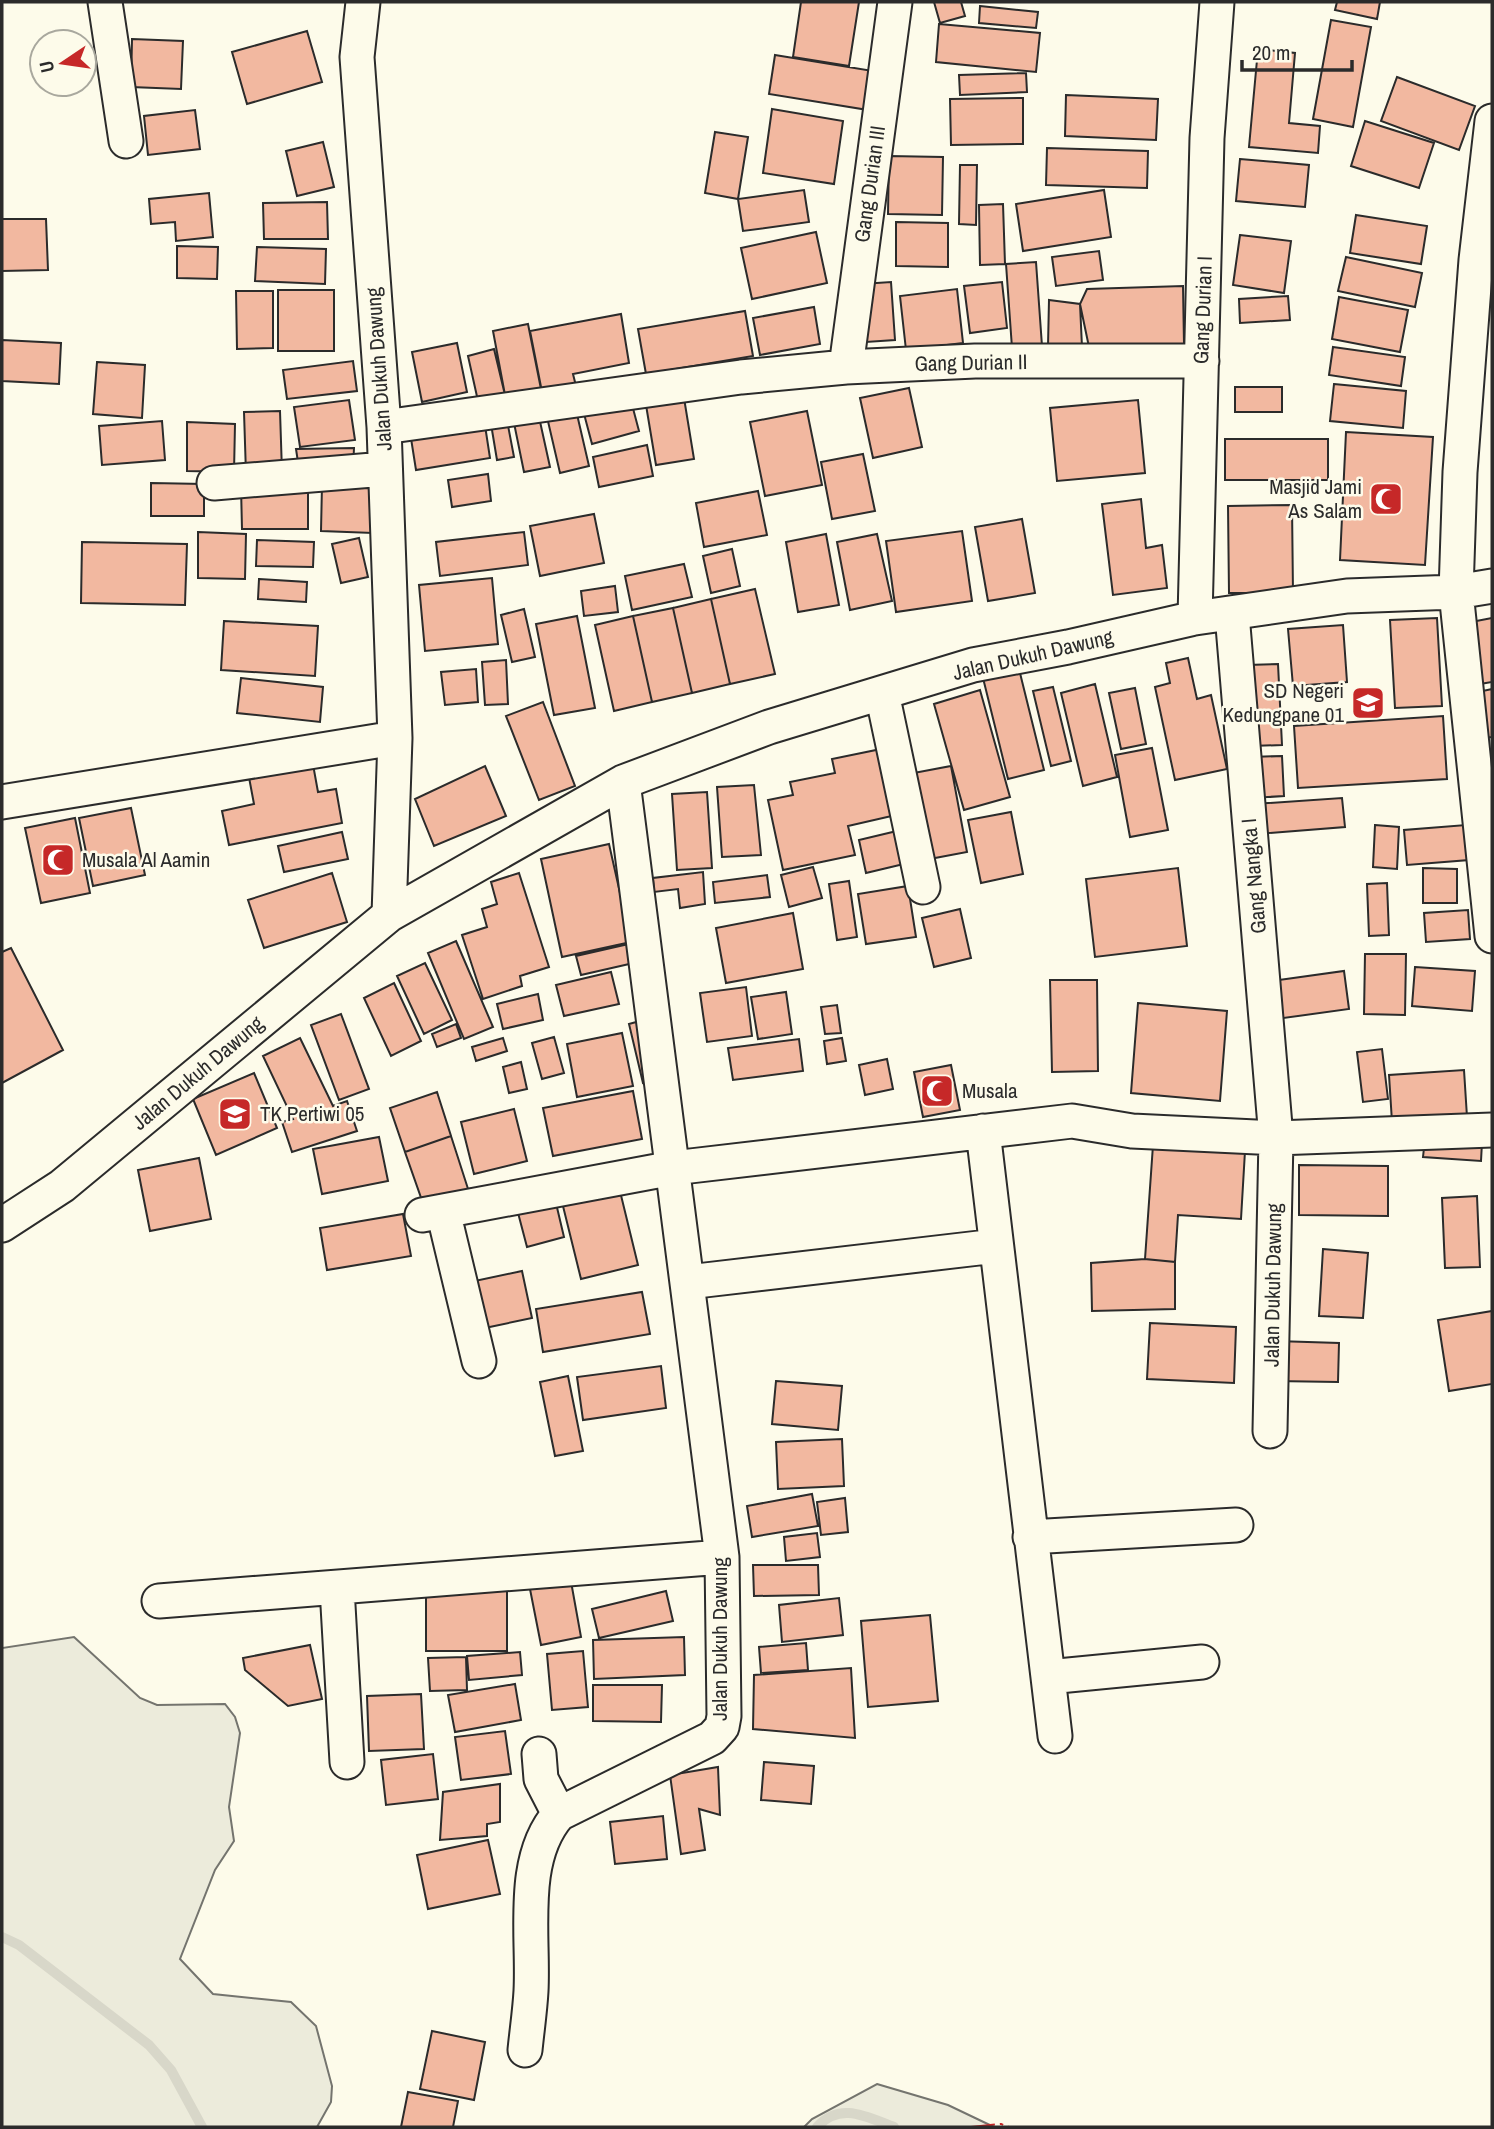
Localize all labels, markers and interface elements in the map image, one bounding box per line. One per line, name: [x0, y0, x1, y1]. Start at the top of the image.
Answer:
north arrow: [28, 28, 98, 98]
scale bar: [1242, 28, 1352, 72]
text: 20 m: [1252, 38, 1290, 67]
text: U: [33, 58, 60, 75]
street label: Gang Durian III: [847, 124, 892, 244]
street label: Gang Durian I: [1186, 255, 1219, 365]
street label: Jalan Dukuh Dawung: [358, 286, 399, 452]
street label: Gang Durian II: [914, 347, 1028, 378]
place label: Masjid Jami As Salam: [1269, 472, 1362, 525]
mosque icon: Masjid Jami As Salam: [1367, 480, 1405, 518]
street label: Jalan Dukuh Dawung: [950, 622, 1116, 687]
place label: SD Negeri Kedungpane 01: [1222, 676, 1344, 729]
school or university icon: SD Negeri Kedungpane 01: [1349, 684, 1387, 722]
street label: Gang Nangka I: [1234, 817, 1273, 935]
mosque icon: Musala Al Aamin: [39, 841, 77, 879]
place label: Musala Al Aamin: [82, 845, 210, 874]
street label: Jalan Dukuh Dawung: [126, 1009, 270, 1136]
mosque icon: Musala: [918, 1072, 956, 1110]
place label: Musala: [962, 1076, 1018, 1105]
school or university icon: TK Pertiwi 05: [216, 1095, 254, 1133]
place label: TK Pertiwi 05: [260, 1099, 364, 1128]
street label: Jalan Dukuh Dawung: [1257, 1202, 1288, 1367]
street label: Jalan Dukuh Dawung: [705, 1557, 734, 1721]

